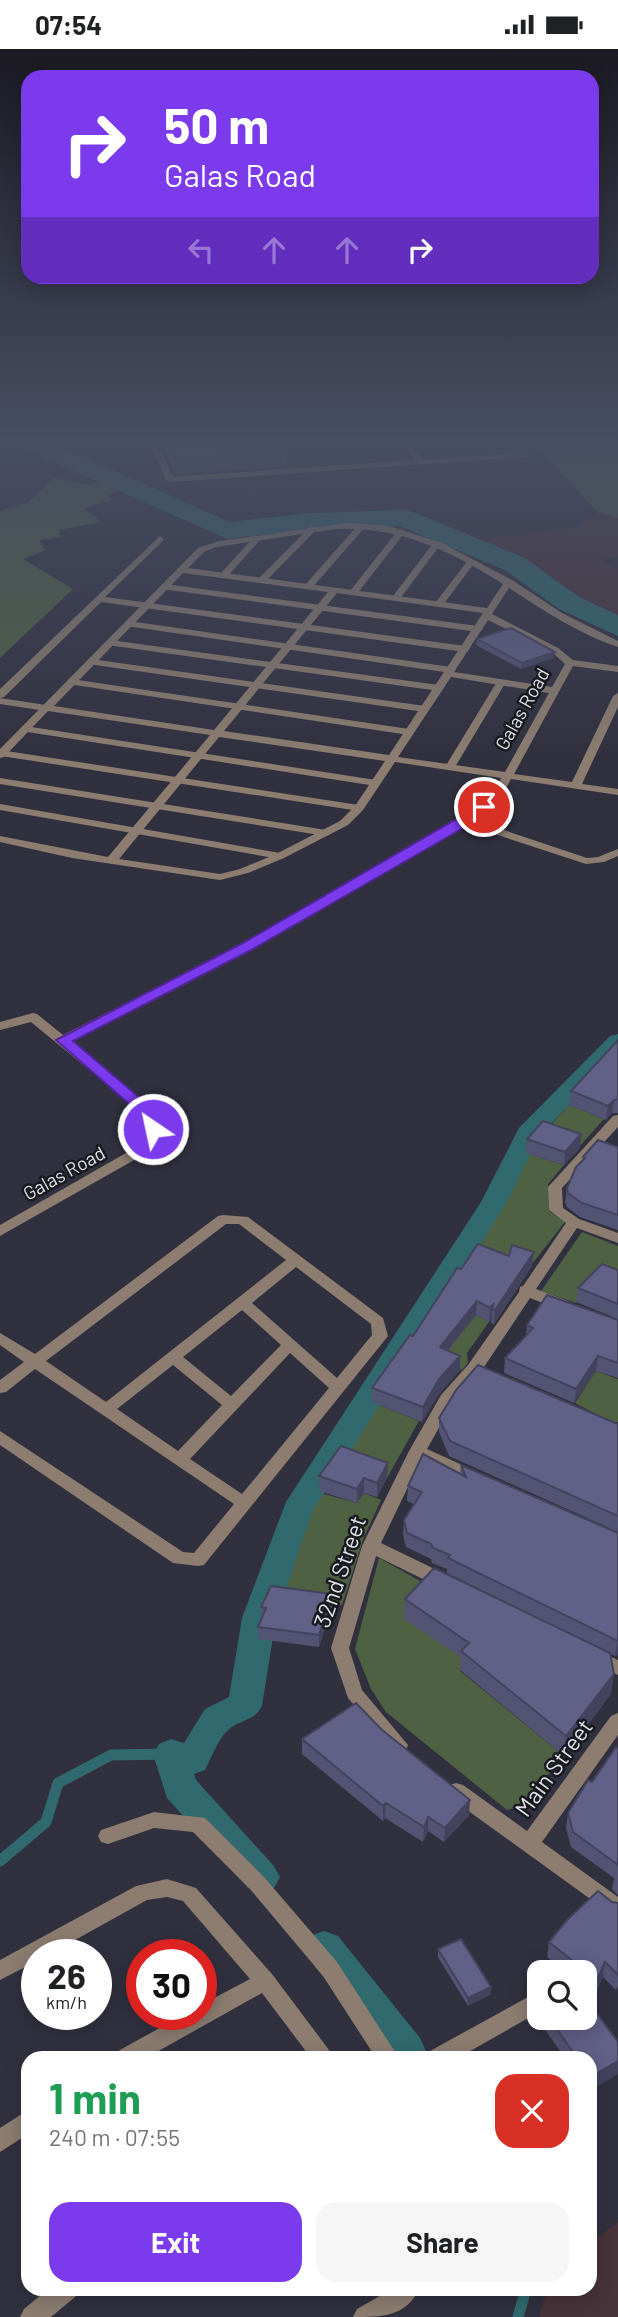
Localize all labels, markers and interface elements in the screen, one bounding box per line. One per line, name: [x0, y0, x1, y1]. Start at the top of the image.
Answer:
text: 07:54: [35, 9, 102, 40]
text: 50 m: [164, 95, 269, 154]
icon: right: [49, 98, 140, 189]
text: Galas Road: [164, 155, 316, 193]
icon: left: [182, 231, 220, 269]
icon: ahead: [255, 231, 293, 269]
icon: ahead: [328, 231, 366, 269]
icon: right: [401, 231, 439, 269]
street label: Galas Road: [490, 664, 554, 754]
pin: [454, 777, 514, 837]
icon: arrive: [465, 788, 503, 826]
position arrow: [116, 1092, 190, 1166]
street label: Galas Road: [19, 1141, 109, 1205]
street label: 32nd Street: [307, 1512, 371, 1631]
street label: Main Street: [508, 1713, 598, 1822]
speed limit sign: 30: [126, 1939, 217, 2030]
text: 26: [47, 1954, 86, 1996]
map controls: [527, 1960, 597, 2030]
button: search: [527, 1960, 597, 2030]
text: km/h: [46, 1991, 87, 2013]
text: 1 min: [49, 2072, 141, 2122]
button: close: [495, 2074, 569, 2148]
text: 240 m · 07:55: [49, 2123, 180, 2151]
button: Exit: [49, 2202, 302, 2282]
button: Share: [316, 2202, 569, 2282]

